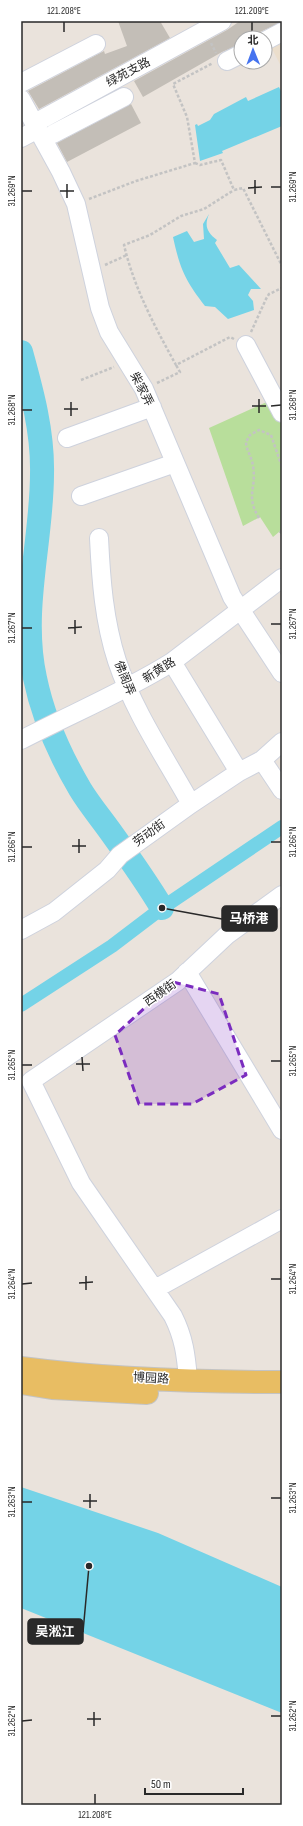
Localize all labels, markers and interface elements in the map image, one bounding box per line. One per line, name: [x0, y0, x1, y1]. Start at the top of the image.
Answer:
text: 121.208°E: [47, 5, 81, 17]
text: 121.209°E: [235, 5, 269, 17]
north arrow: [233, 30, 273, 70]
text: 北: [247, 34, 258, 47]
street label: 绿苑支路: [104, 55, 153, 90]
text: 31.269°N: [287, 171, 299, 203]
text: 31.269°N: [6, 175, 18, 207]
street label: 柴家弄: [127, 370, 156, 409]
text: 31.268°N: [287, 390, 299, 421]
text: 31.268°N: [6, 395, 18, 426]
text: 31.267°N: [287, 608, 299, 640]
text: 31.267°N: [6, 612, 18, 644]
street label: 新黄路: [140, 655, 179, 686]
street label: 佛阁弄: [111, 659, 138, 698]
street label: 劳动街: [130, 817, 168, 850]
text: 31.266°N: [287, 826, 299, 858]
text: 31.266°N: [6, 831, 18, 863]
callout: 马桥港: [222, 906, 277, 931]
text: 马桥港: [229, 911, 269, 927]
street label: 西横街: [141, 977, 179, 1010]
text: 31.265°N: [287, 1046, 299, 1076]
text: 31.265°N: [6, 1050, 18, 1080]
text: 31.264°N: [287, 1264, 299, 1294]
text: 31.264°N: [6, 1269, 18, 1299]
street label: 博园路: [133, 1370, 169, 1387]
text: 31.263°N: [287, 1483, 299, 1513]
text: 31.263°N: [6, 1487, 18, 1517]
callout: 吴淞江: [28, 1619, 83, 1644]
text: 吴淞江: [35, 1624, 75, 1640]
text: 31.262°N: [287, 1701, 299, 1731]
text: 31.262°N: [6, 1706, 18, 1736]
scale bar: [145, 1770, 243, 1796]
text: 50 m: [151, 1777, 171, 1792]
text: 121.208°E: [78, 1809, 112, 1821]

